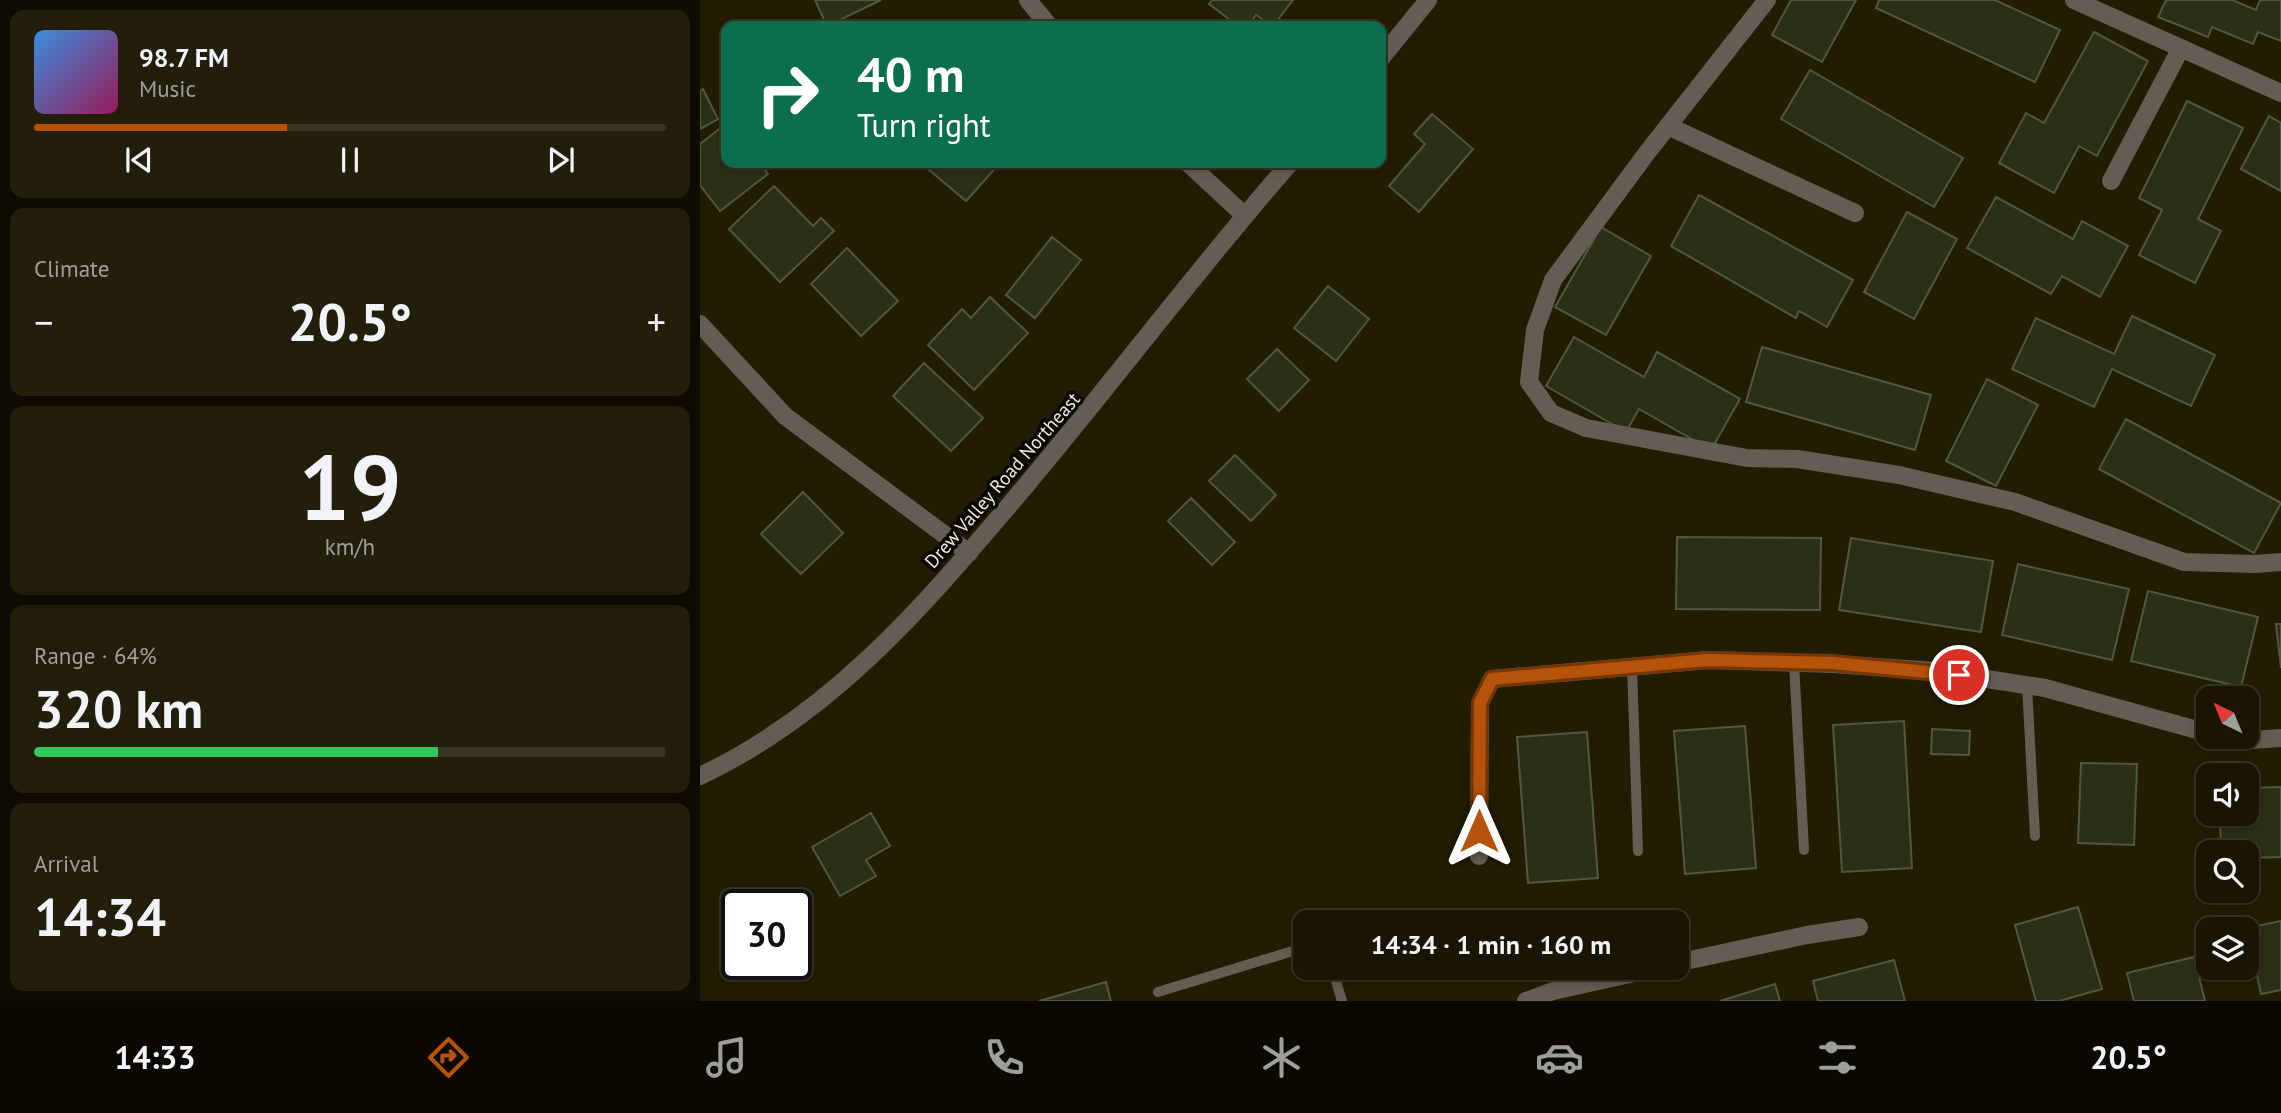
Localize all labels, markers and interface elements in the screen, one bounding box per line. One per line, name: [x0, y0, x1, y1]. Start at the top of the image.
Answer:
text: 98.7 FM: [139, 41, 229, 74]
text: 40 m: [857, 42, 964, 106]
icon: right: [742, 49, 833, 140]
text: Music: [139, 74, 196, 103]
text: Turn right: [857, 104, 991, 146]
icon: previous: [120, 141, 158, 179]
icon: pause: [331, 141, 369, 179]
icon: next: [542, 141, 580, 179]
text: Climate: [34, 254, 109, 283]
text: 20.5°: [288, 288, 412, 355]
text: −: [34, 297, 53, 346]
text: +: [647, 297, 666, 346]
street label: Drew Valley Road Northeast: [919, 387, 1085, 573]
text: 19: [298, 427, 402, 545]
text: km/h: [325, 532, 375, 561]
text: Range · 64%: [34, 641, 157, 670]
pin: [1929, 645, 1989, 705]
icon: arrive: [1940, 656, 1978, 694]
text: 320 km: [34, 675, 203, 742]
north arrow: [2196, 686, 2259, 749]
map controls: [2196, 686, 2259, 980]
button: sound: [2196, 763, 2259, 826]
position arrow: [1442, 794, 1516, 868]
button: search: [2196, 840, 2259, 903]
text: Arrival: [34, 849, 98, 878]
text: 14:34: [34, 883, 166, 950]
speed limit sign: 30: [721, 889, 812, 980]
button: layers: [2196, 917, 2259, 980]
text: 14:34 · 1 min · 160 m: [1371, 928, 1611, 961]
icon: directions: [424, 1033, 473, 1082]
icon: music: [702, 1033, 751, 1082]
icon: phone: [980, 1033, 1029, 1082]
icon: climate: [1257, 1033, 1306, 1082]
icon: car: [1535, 1033, 1584, 1082]
icon: filters: [1813, 1033, 1862, 1082]
text: 14:33: [114, 1036, 196, 1078]
text: 20.5°: [2090, 1036, 2167, 1078]

